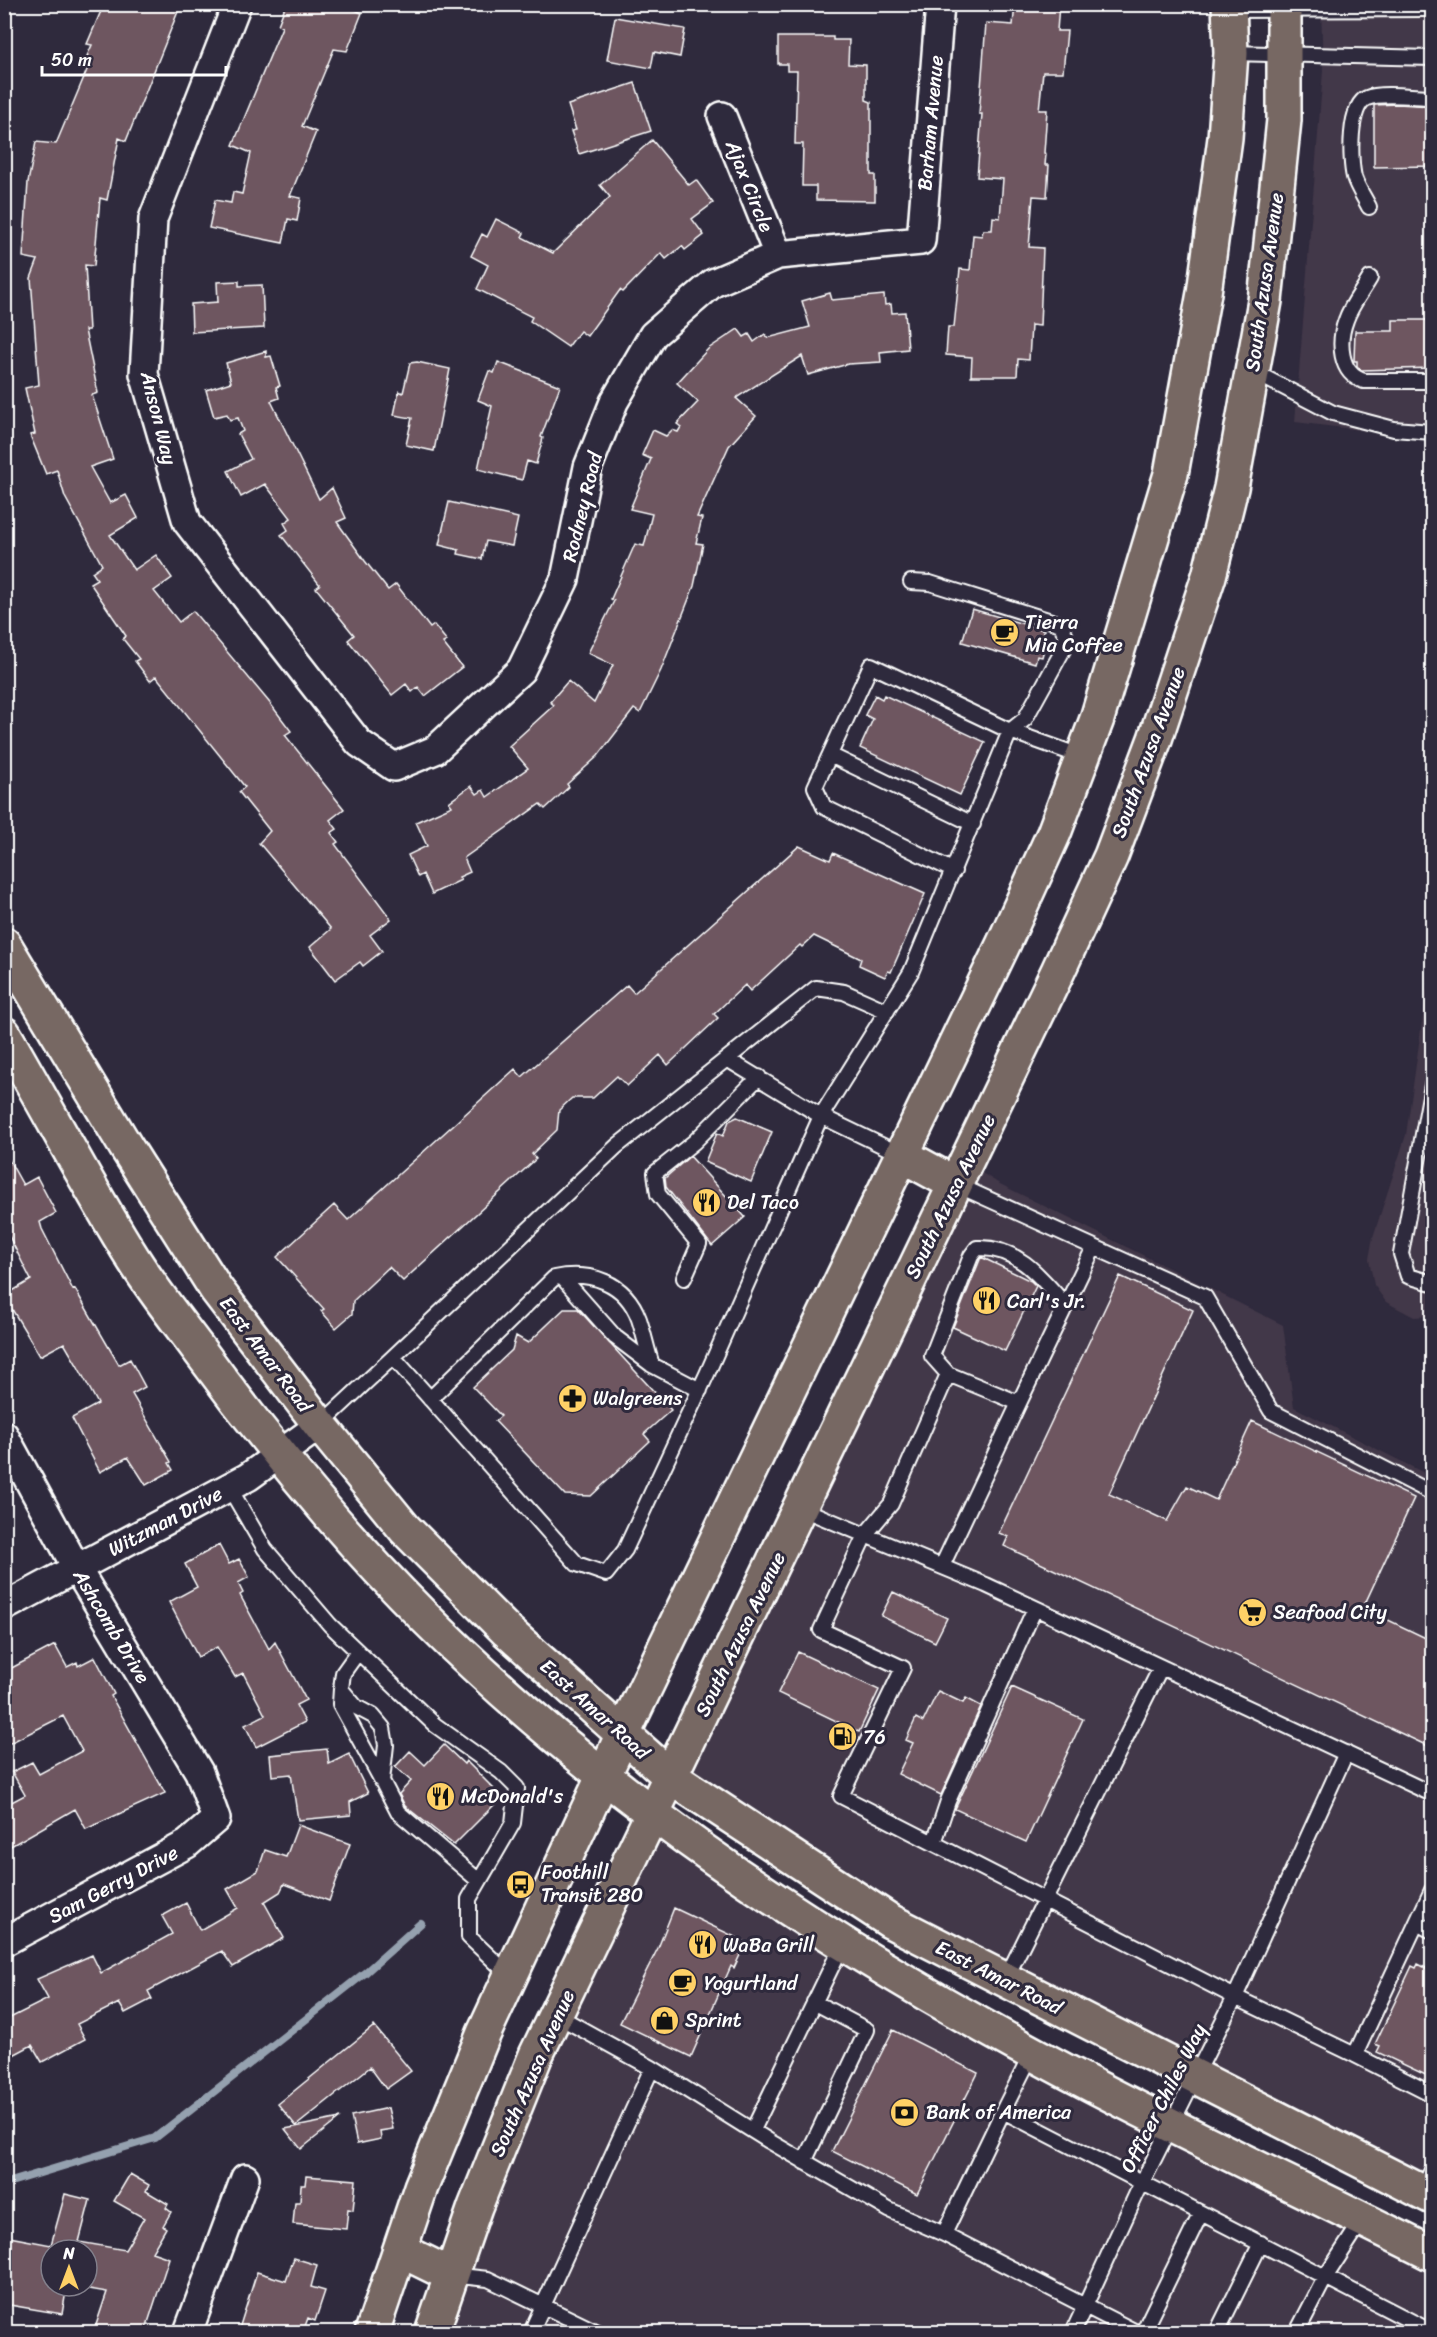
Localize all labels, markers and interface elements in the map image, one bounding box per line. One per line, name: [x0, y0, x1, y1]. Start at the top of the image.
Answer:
scale bar: [42, 39, 226, 77]
text: 50 m: [51, 44, 92, 76]
street label: Barham Avenue: [907, 54, 954, 192]
street label: Ajax Circle: [715, 134, 784, 238]
street label: South Azusa Avenue: [1235, 190, 1294, 374]
street label: Anson Way: [130, 367, 187, 469]
street label: Rodney Road: [552, 447, 613, 566]
place label: Tierra Mia Coffee: [1025, 605, 1123, 663]
cafe icon: Tierra Mia Coffee: [988, 617, 1020, 649]
street label: South Azusa Avenue: [1101, 662, 1196, 843]
street label: South Azusa Avenue: [895, 1108, 1006, 1285]
place label: Del Taco: [727, 1185, 799, 1220]
restaurant icon: Del Taco: [690, 1186, 722, 1218]
place label: Carl's Jr.: [1007, 1284, 1086, 1319]
restaurant icon: Carl's Jr.: [970, 1285, 1002, 1317]
street label: East Amar Road: [210, 1288, 322, 1421]
place label: Walgreens: [593, 1381, 683, 1416]
pharmacy icon: Walgreens: [556, 1382, 588, 1414]
street label: Witzman Drive: [101, 1476, 229, 1566]
street label: South Azusa Avenue: [685, 1546, 796, 1723]
street label: Ashcomb Drive: [63, 1561, 160, 1691]
place label: Seafood City: [1273, 1595, 1388, 1630]
supermarket icon: Seafood City: [1236, 1596, 1268, 1628]
street label: East Amar Road: [531, 1650, 659, 1770]
place label: 76: [863, 1720, 886, 1755]
fuel station icon: 76: [826, 1721, 858, 1753]
place label: McDonald's: [461, 1779, 564, 1814]
restaurant icon: McDonald's: [424, 1780, 456, 1812]
street label: Sam Gerry Drive: [42, 1835, 185, 1933]
place label: Foothill Transit 280: [541, 1855, 643, 1913]
bus stop icon: Foothill Transit 280: [504, 1868, 536, 1900]
place label: WaBa Grill: [723, 1928, 814, 1963]
restaurant icon: WaBa Grill: [686, 1929, 718, 1961]
street label: East Amar Road: [929, 1930, 1070, 2025]
place label: Yogurtland: [704, 1966, 799, 2001]
cafe icon: Yogurtland: [667, 1967, 699, 1999]
street label: South Azusa Avenue: [480, 1984, 585, 2163]
place label: Sprint: [685, 2003, 742, 2038]
shop icon: Sprint: [648, 2004, 680, 2036]
street label: Officer Chiles Way: [1111, 2017, 1217, 2179]
place label: Bank of America: [926, 2095, 1072, 2130]
bank icon: Bank of America: [889, 2096, 921, 2128]
north arrow: [39, 2238, 99, 2298]
text: N: [62, 2239, 75, 2268]

